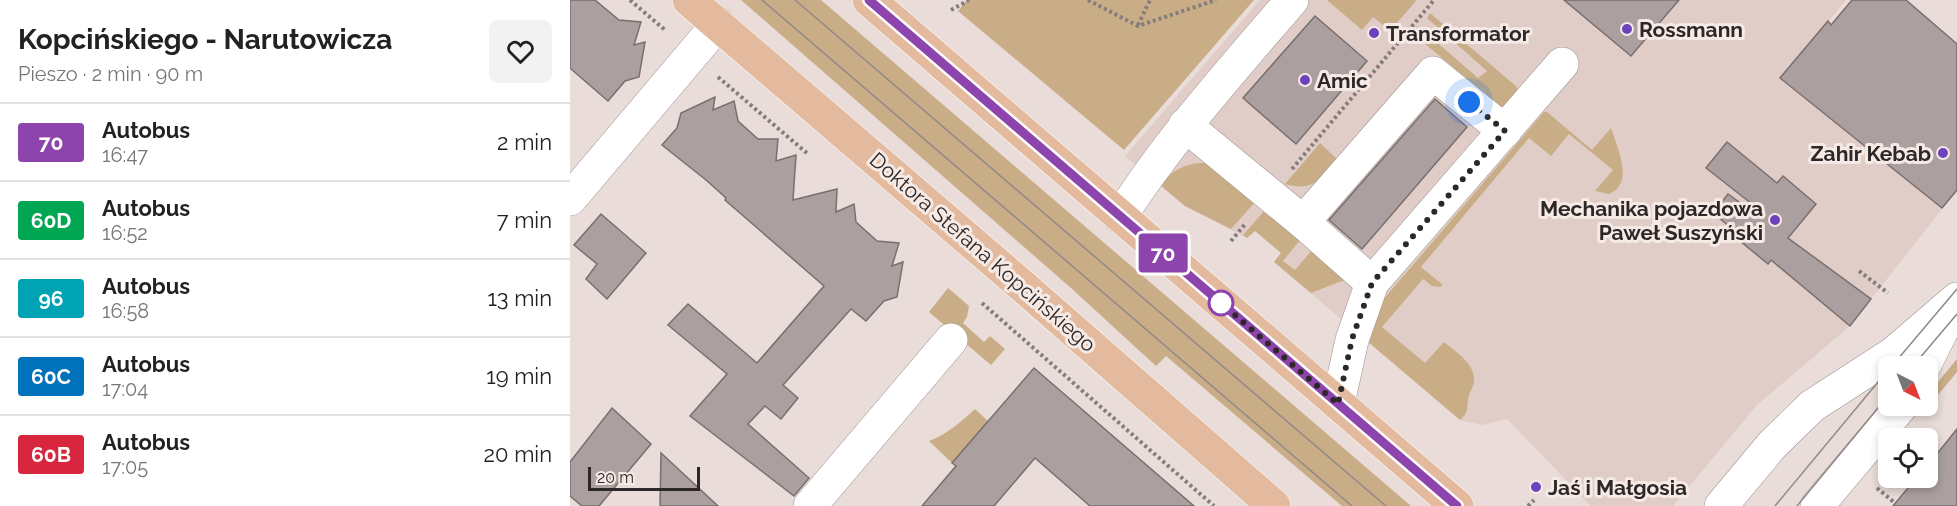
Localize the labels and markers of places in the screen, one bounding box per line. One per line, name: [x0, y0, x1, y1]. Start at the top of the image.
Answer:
place label: Rossmann: [1639, 17, 1743, 42]
place label: Transformator: [1386, 21, 1530, 46]
marker: Rossmann: [1620, 22, 1634, 36]
marker: Transformator: [1367, 26, 1381, 40]
place label: Amic: [1317, 68, 1368, 93]
marker: Amic: [1298, 73, 1312, 87]
place label: Zahir Kebab: [1810, 141, 1931, 166]
marker: Zahir Kebab: [1936, 146, 1950, 160]
place label: Mechanika pojazdowa Paweł Suszyński: [1540, 196, 1763, 245]
marker: Mechanika pojazdowa Paweł Suszyński: [1768, 213, 1782, 227]
unlabelled marker: [1208, 290, 1234, 316]
place label: Jaś i Małgosia: [1548, 475, 1687, 500]
marker: Jaś i Małgosia: [1529, 480, 1543, 494]

